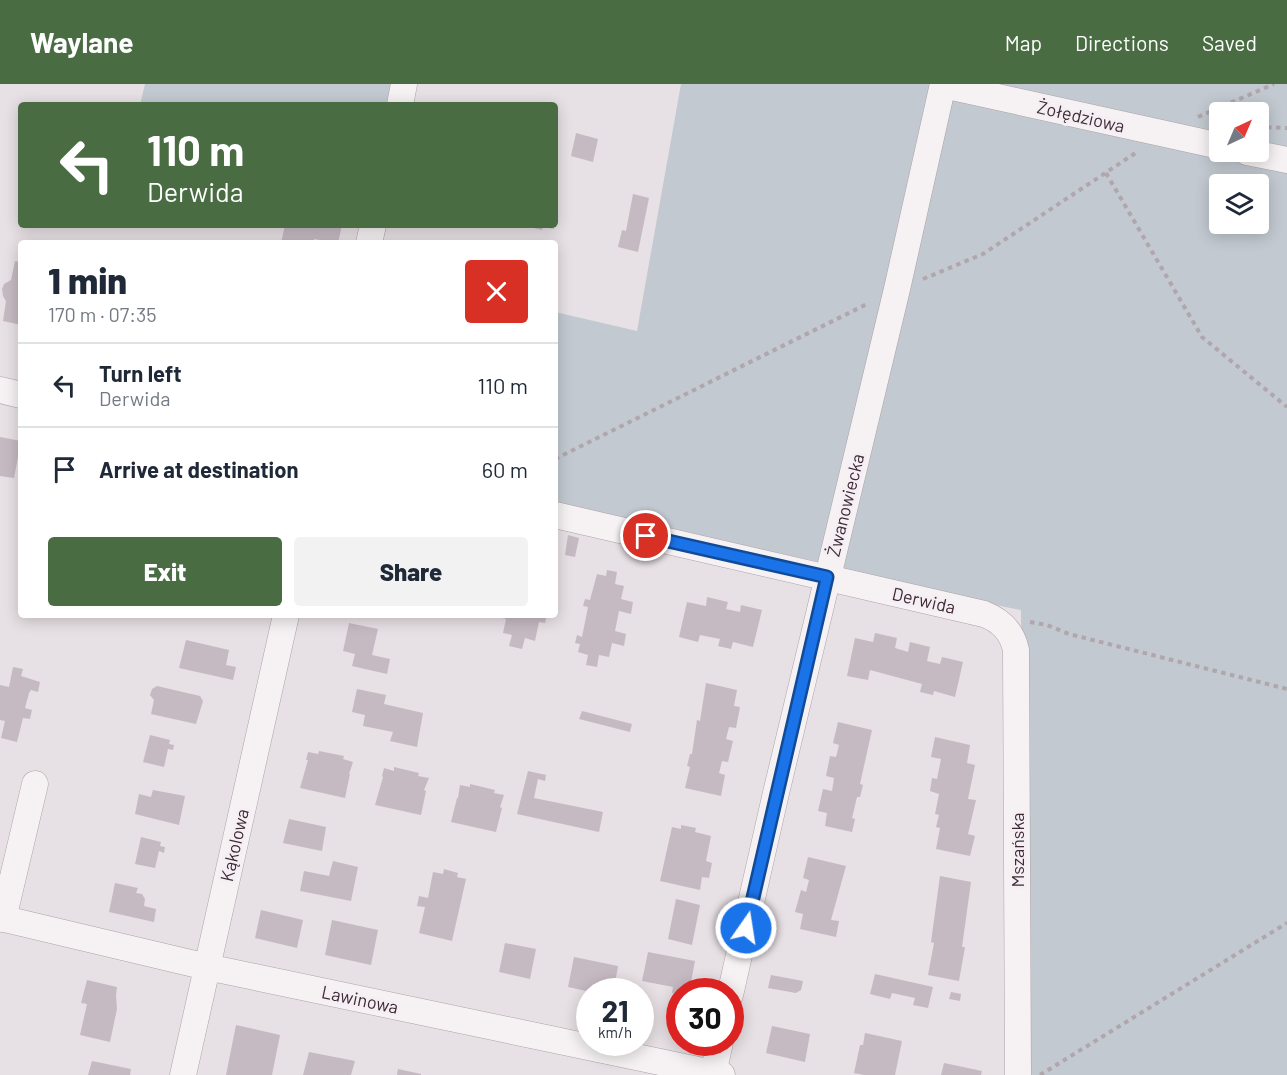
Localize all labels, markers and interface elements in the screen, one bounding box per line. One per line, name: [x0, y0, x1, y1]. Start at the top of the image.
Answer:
text: Waylane: [30, 25, 134, 59]
text: Map: [1005, 30, 1042, 55]
text: Directions: [1075, 30, 1169, 55]
text: Saved: [1202, 30, 1257, 55]
street label: Żołędziowa: [1035, 95, 1127, 137]
north arrow: [1209, 102, 1269, 162]
map controls: [1209, 102, 1269, 234]
text: 110 m: [147, 124, 244, 174]
icon: left: [48, 126, 126, 204]
button: layers: [1209, 174, 1269, 234]
text: Derwida: [147, 175, 244, 207]
text: 1 min: [48, 258, 127, 301]
button: close: [465, 260, 528, 323]
text: 170 m · 07:35: [48, 302, 157, 326]
text: Turn left: [99, 360, 182, 386]
icon: left: [48, 369, 81, 402]
text: 110 m: [478, 372, 528, 398]
text: Derwida: [99, 386, 171, 410]
street label: Żwanowiecka: [822, 451, 868, 559]
icon: arrive: [48, 453, 81, 486]
text: Arrive at destination: [99, 456, 298, 482]
text: 60 m: [482, 456, 528, 482]
pin: [620, 510, 671, 561]
icon: arrive: [629, 519, 662, 552]
button: Exit: [48, 537, 282, 606]
button: Share: [294, 537, 528, 606]
street label: Derwida: [890, 582, 958, 618]
street label: Kąkolowa: [215, 806, 253, 884]
street label: Mszańska: [1006, 812, 1028, 888]
position arrow: [714, 896, 778, 960]
speed limit sign: 30: [666, 978, 744, 1056]
street label: Lawinowa: [320, 980, 400, 1018]
text: 21: [601, 992, 629, 1028]
text: km/h: [598, 1023, 632, 1041]

